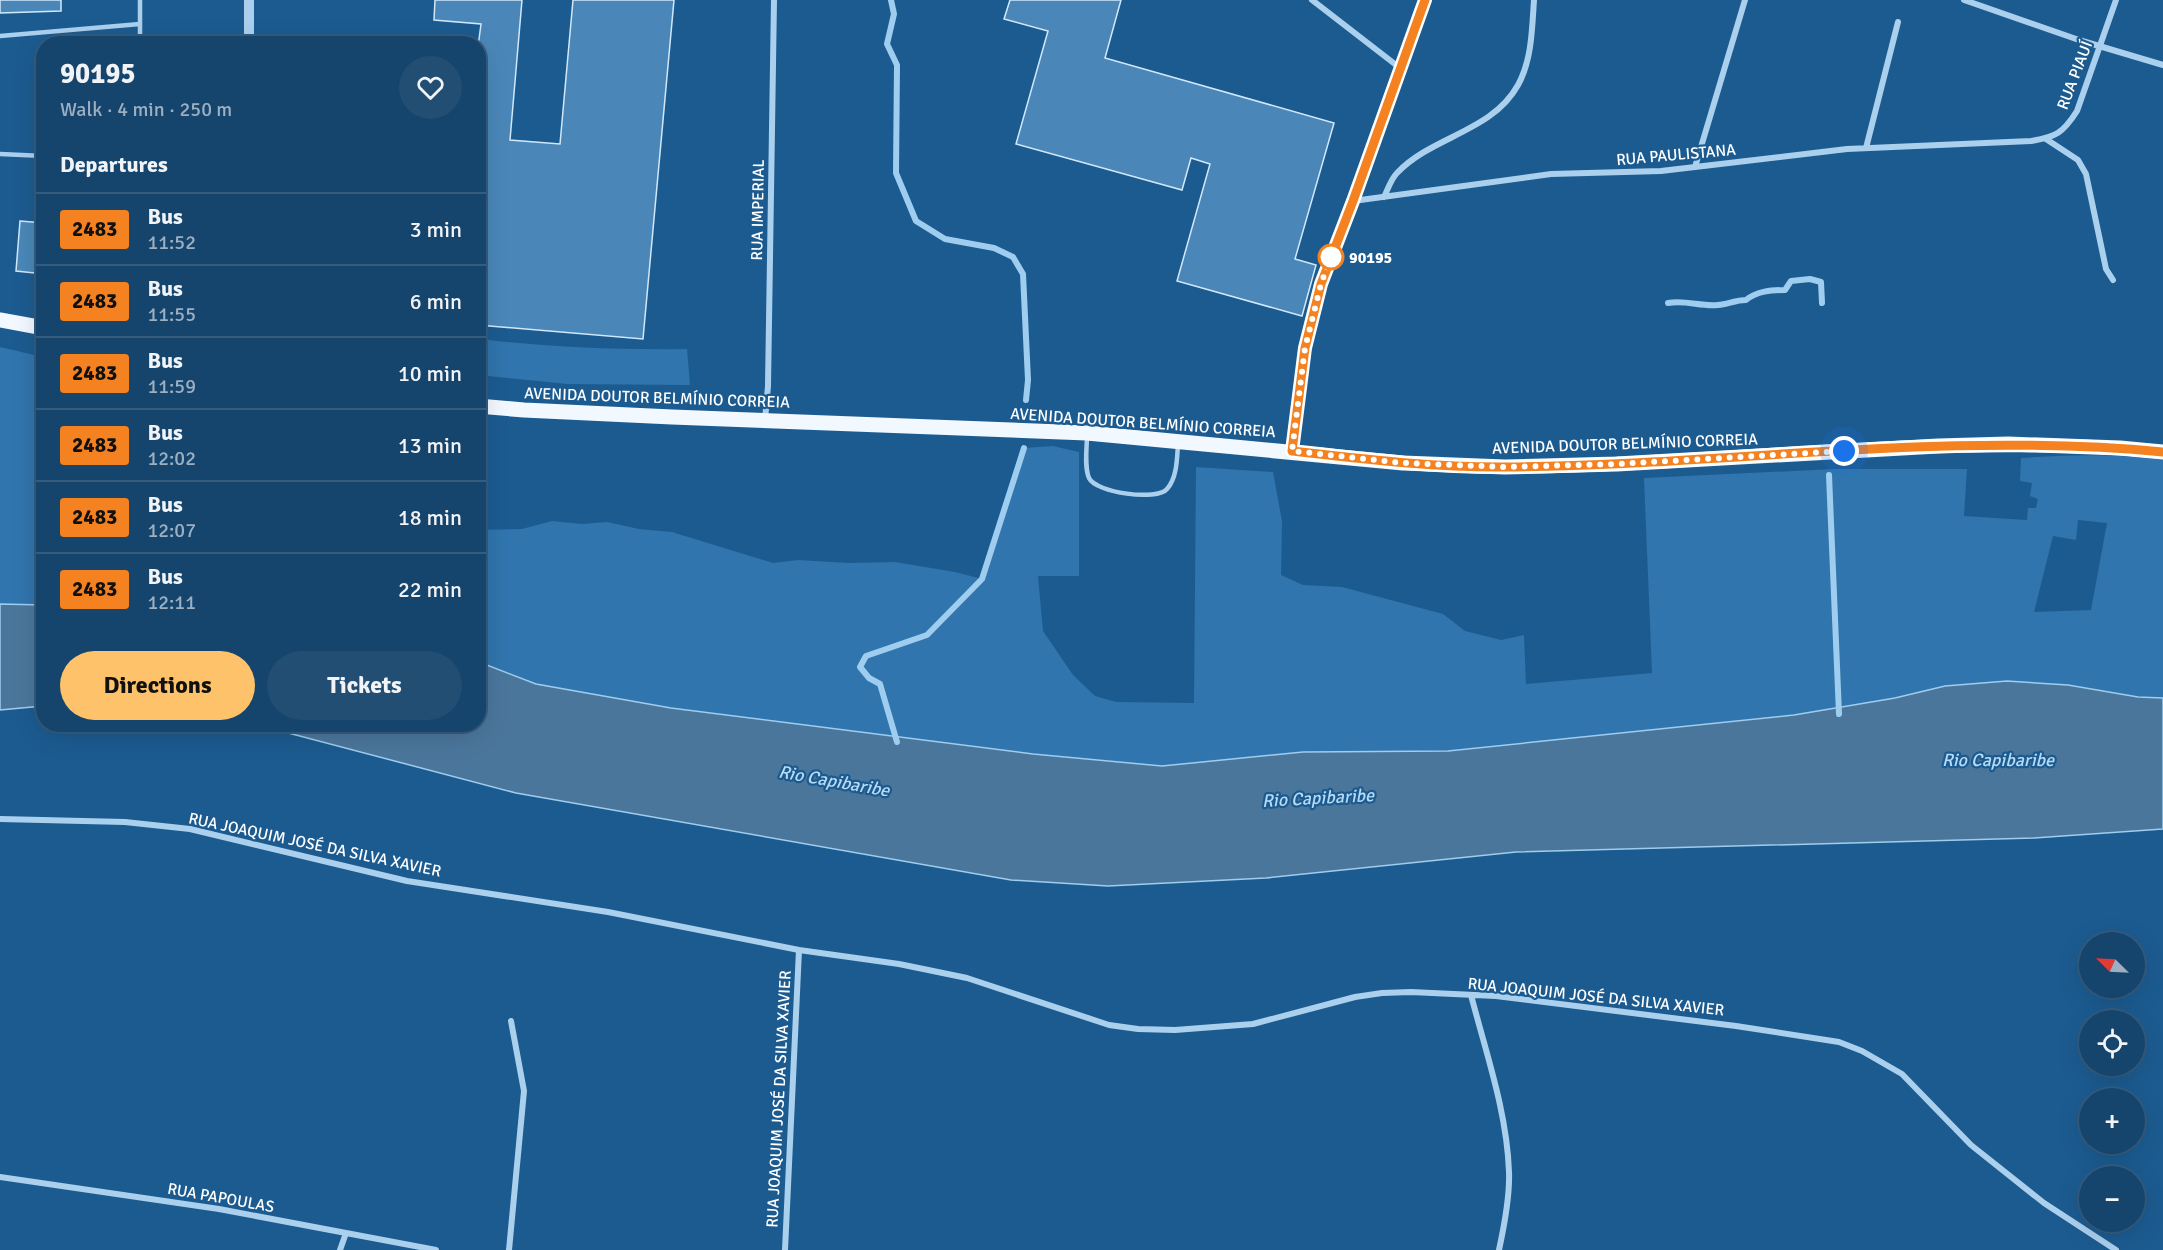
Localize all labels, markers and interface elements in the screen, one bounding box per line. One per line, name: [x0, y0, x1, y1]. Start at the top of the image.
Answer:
street label: RUA PIAUÍ: [2053, 38, 2097, 112]
button: heart: [399, 56, 462, 119]
text: 90195: [60, 57, 136, 91]
text: Walk · 4 min · 250 m: [60, 97, 232, 122]
street label: RUA PAULISTANA: [1615, 140, 1737, 170]
text: Departures: [60, 151, 168, 178]
street label: RUA IMPERIAL: [747, 159, 769, 261]
text: Bus: [147, 203, 183, 230]
text: 2483: [72, 216, 117, 242]
text: 3 min: [410, 216, 462, 243]
text: 11:52: [147, 230, 196, 255]
marker: 90195: [1318, 244, 1344, 270]
place label: 90195: [1349, 248, 1392, 268]
text: Bus: [147, 275, 183, 302]
text: 2483: [72, 288, 117, 314]
text: 6 min: [410, 288, 462, 315]
text: 11:55: [147, 302, 196, 327]
text: Bus: [147, 347, 183, 374]
text: 2483: [72, 360, 117, 386]
text: 10 min: [398, 360, 462, 387]
text: 11:59: [147, 374, 196, 399]
street label: AVENIDA DOUTOR BELMÍNIO CORREIA: [524, 383, 790, 413]
street label: AVENIDA DOUTOR BELMÍNIO CORREIA: [1010, 404, 1276, 442]
text: Bus: [147, 419, 183, 446]
street label: AVENIDA DOUTOR BELMÍNIO CORREIA: [1492, 429, 1758, 459]
text: 2483: [72, 432, 117, 458]
text: 13 min: [398, 432, 462, 459]
your location: [1829, 436, 1859, 466]
text: 12:02: [147, 446, 196, 471]
text: Bus: [147, 491, 183, 518]
text: 2483: [72, 504, 117, 530]
text: 18 min: [398, 504, 462, 531]
text: 12:07: [147, 518, 196, 543]
text: Bus: [147, 563, 183, 590]
text: 2483: [72, 576, 117, 602]
text: 22 min: [398, 576, 462, 603]
text: 12:11: [147, 590, 196, 615]
button: Directions: [60, 651, 255, 720]
button: Tickets: [267, 651, 462, 720]
water label: Rio Capibaribe: [1942, 749, 2055, 771]
water label: Rio Capibaribe: [777, 760, 892, 802]
water label: Rio Capibaribe: [1261, 784, 1376, 812]
street label: RUA JOAQUIM JOSÉ DA SILVA XAVIER: [187, 808, 443, 882]
north arrow: [2079, 932, 2145, 998]
map controls: [2079, 932, 2145, 1232]
street label: RUA JOAQUIM JOSÉ DA SILVA XAVIER: [762, 969, 796, 1228]
street label: RUA JOAQUIM JOSÉ DA SILVA XAVIER: [1467, 974, 1726, 1020]
button: locate: [2079, 1010, 2145, 1076]
button: +: [2079, 1088, 2145, 1154]
button: −: [2079, 1166, 2145, 1232]
street label: RUA PAPOULAS: [166, 1179, 276, 1217]

